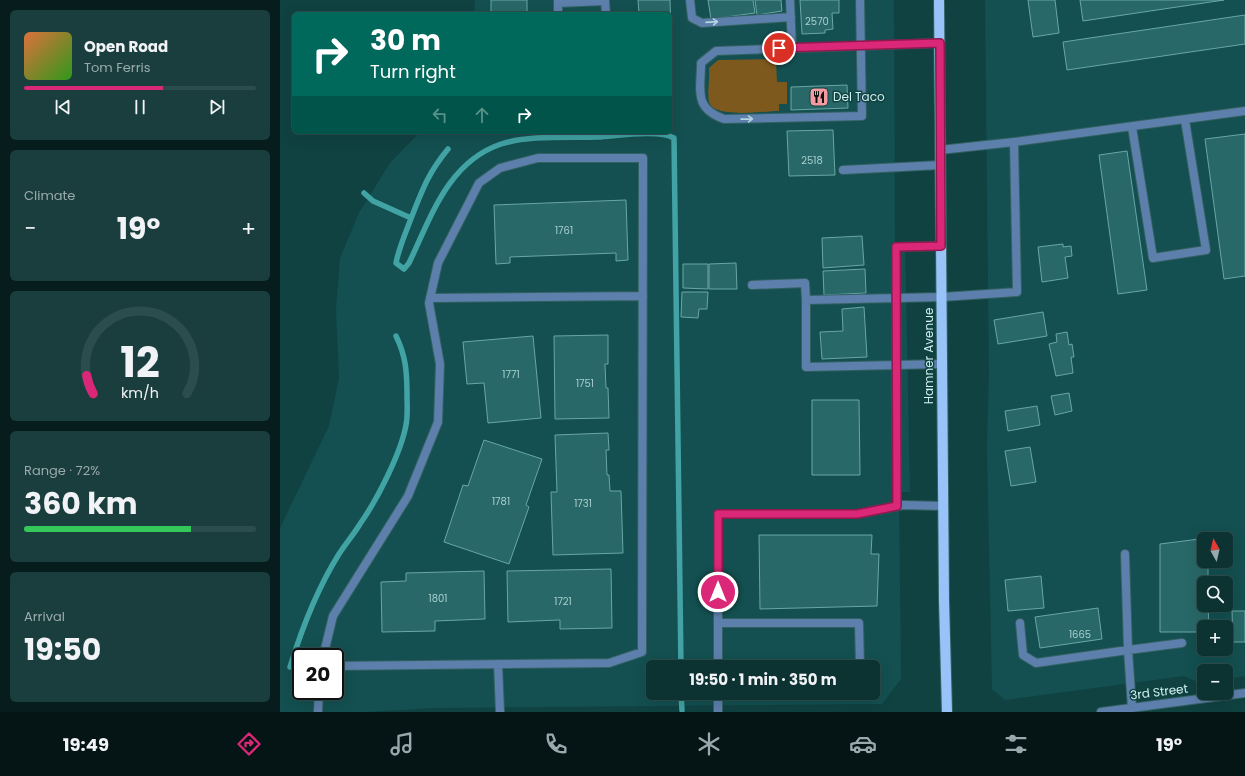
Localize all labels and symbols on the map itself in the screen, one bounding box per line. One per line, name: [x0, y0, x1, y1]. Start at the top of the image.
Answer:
house number: 2570: [805, 14, 829, 29]
one-way arrow: [705, 19, 718, 26]
pin: [762, 31, 796, 65]
restaurant icon: Del Taco: [808, 86, 830, 108]
place label: Del Taco: [833, 88, 885, 105]
one-way arrow: [740, 115, 753, 122]
house number: 2518: [801, 153, 823, 168]
house number: 1761: [555, 223, 573, 238]
street label: Hamner Avenue: [920, 308, 937, 404]
house number: 1771: [502, 367, 520, 382]
house number: 1751: [576, 376, 594, 391]
house number: 1781: [492, 494, 510, 509]
house number: 1731: [574, 496, 592, 511]
north arrow: [1197, 532, 1233, 568]
position arrow: [697, 571, 739, 613]
house number: 1801: [429, 591, 448, 606]
house number: 1721: [554, 594, 572, 609]
house number: 1665: [1069, 627, 1091, 642]
speed limit sign: 20: [292, 648, 344, 700]
street label: 3rd Street: [1129, 680, 1189, 703]

